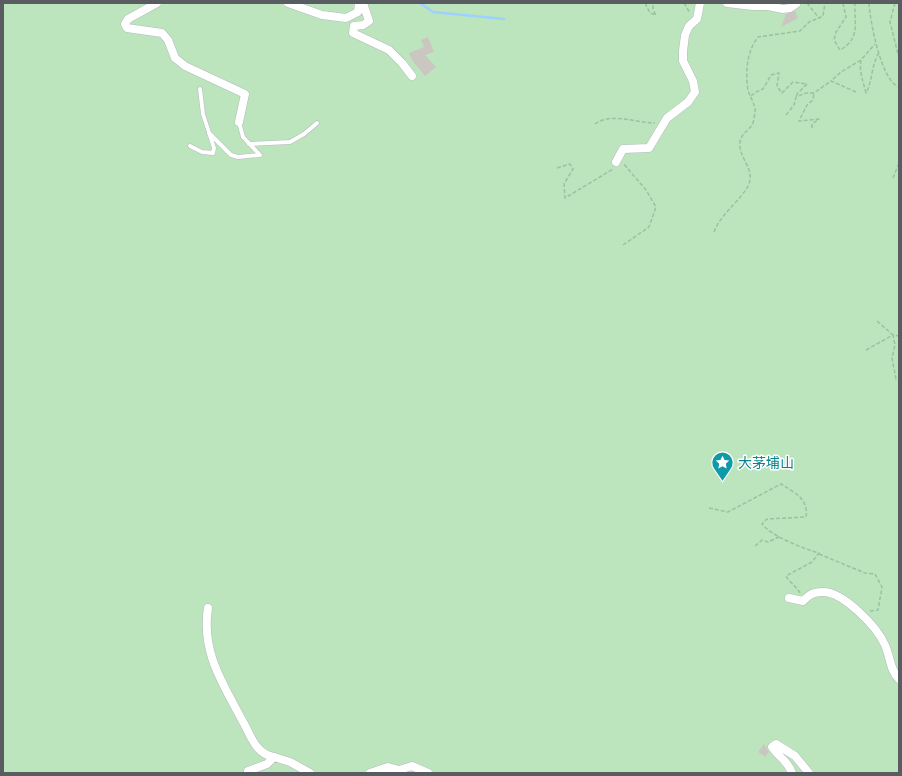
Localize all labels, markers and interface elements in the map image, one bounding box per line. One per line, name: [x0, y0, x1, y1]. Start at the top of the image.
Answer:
place icon: 大茅埔山: [709, 450, 735, 483]
place label: 大茅埔山: [738, 454, 794, 472]

